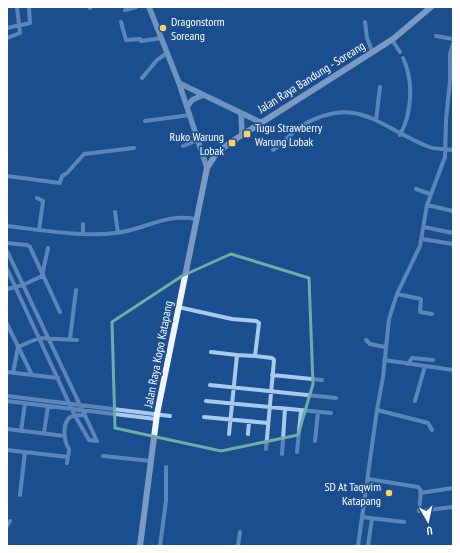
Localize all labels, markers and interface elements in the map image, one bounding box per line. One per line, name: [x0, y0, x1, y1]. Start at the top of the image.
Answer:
place label: Dragonstorm Soreang: [171, 14, 225, 43]
marker: Dragonstorm Soreang: [158, 23, 168, 33]
street label: Jalan Raya Bandung - Soreang: [254, 38, 367, 117]
place label: Tugu Strawberry Warung Lobak: [255, 120, 323, 149]
place label: Ruko Warung Lobak: [170, 129, 224, 158]
marker: Tugu Strawberry Warung Lobak: [242, 129, 252, 139]
marker: Ruko Warung Lobak: [227, 138, 237, 148]
street label: Jalan Raya Kopo Katapang: [140, 299, 176, 409]
place label: SD At Taqwim Katapang: [324, 479, 381, 508]
marker: SD At Taqwim Katapang: [384, 488, 394, 498]
north arrow: [408, 501, 448, 541]
text: U: [425, 524, 433, 538]

